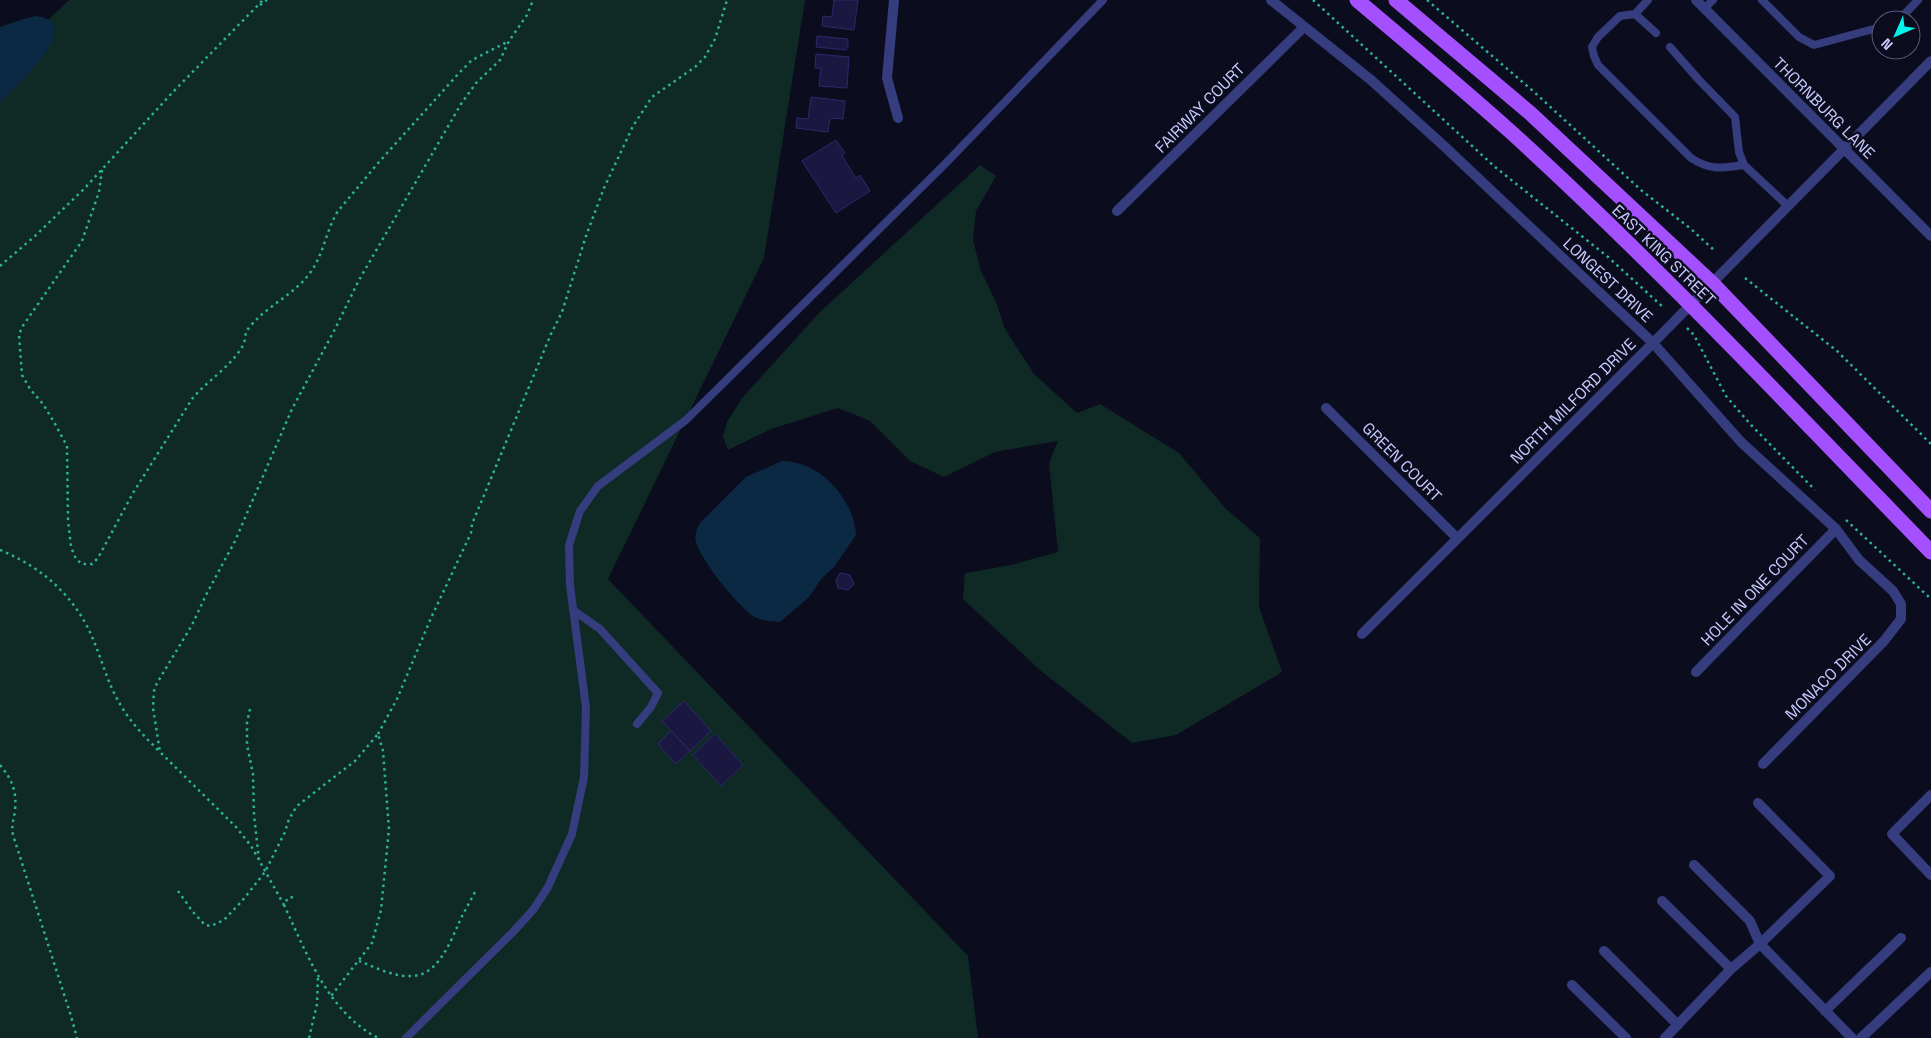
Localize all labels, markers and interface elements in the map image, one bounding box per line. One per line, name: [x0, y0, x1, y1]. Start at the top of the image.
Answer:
north arrow: [1871, 10, 1921, 60]
text: N: [1877, 35, 1896, 54]
street label: THORNBURG LANE: [1769, 53, 1879, 163]
street label: FAIRWAY COURT: [1150, 58, 1250, 158]
street label: EAST KING STREET: [1608, 200, 1720, 310]
street label: LONGEST DRIVE: [1559, 233, 1657, 327]
street label: NORTH MILFORD DRIVE: [1506, 334, 1640, 468]
street label: GREEN COURT: [1358, 418, 1446, 506]
street label: HOLE IN ONE COURT: [1696, 530, 1814, 650]
street label: MONACO DRIVE: [1780, 629, 1876, 725]

